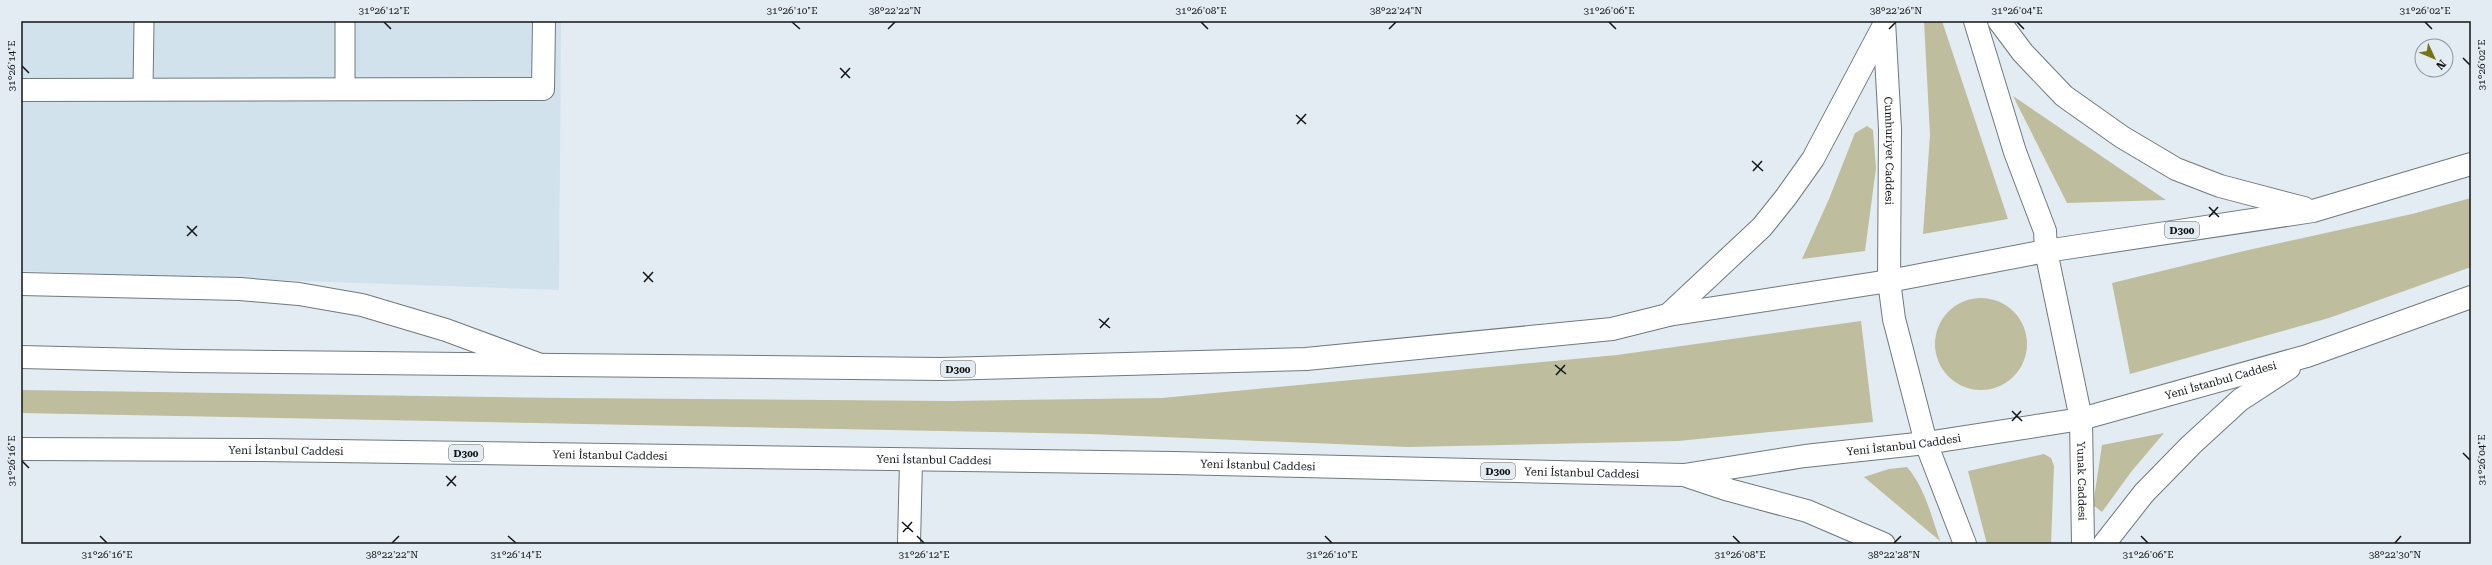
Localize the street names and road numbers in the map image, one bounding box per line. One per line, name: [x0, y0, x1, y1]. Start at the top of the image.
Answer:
street label: Cumhuriyet Caddesi: [1881, 96, 1896, 206]
road number: D300: [2165, 222, 2199, 238]
street label: Yeni İstanbul Caddesi: [2163, 359, 2278, 402]
road number: D300: [941, 361, 975, 377]
street label: Yeni İstanbul Caddesi: [1846, 432, 1962, 459]
street label: Yunak Caddesi: [2074, 441, 2089, 521]
street label: Yeni İstanbul Caddesi: [228, 443, 344, 458]
road number: D300: [449, 445, 483, 461]
street label: Yeni İstanbul Caddesi: [552, 448, 668, 463]
street label: Yeni İstanbul Caddesi: [876, 452, 992, 467]
street label: Yeni İstanbul Caddesi: [1200, 457, 1316, 473]
road number: D300: [1481, 463, 1515, 479]
street label: Yeni İstanbul Caddesi: [1524, 465, 1640, 481]

